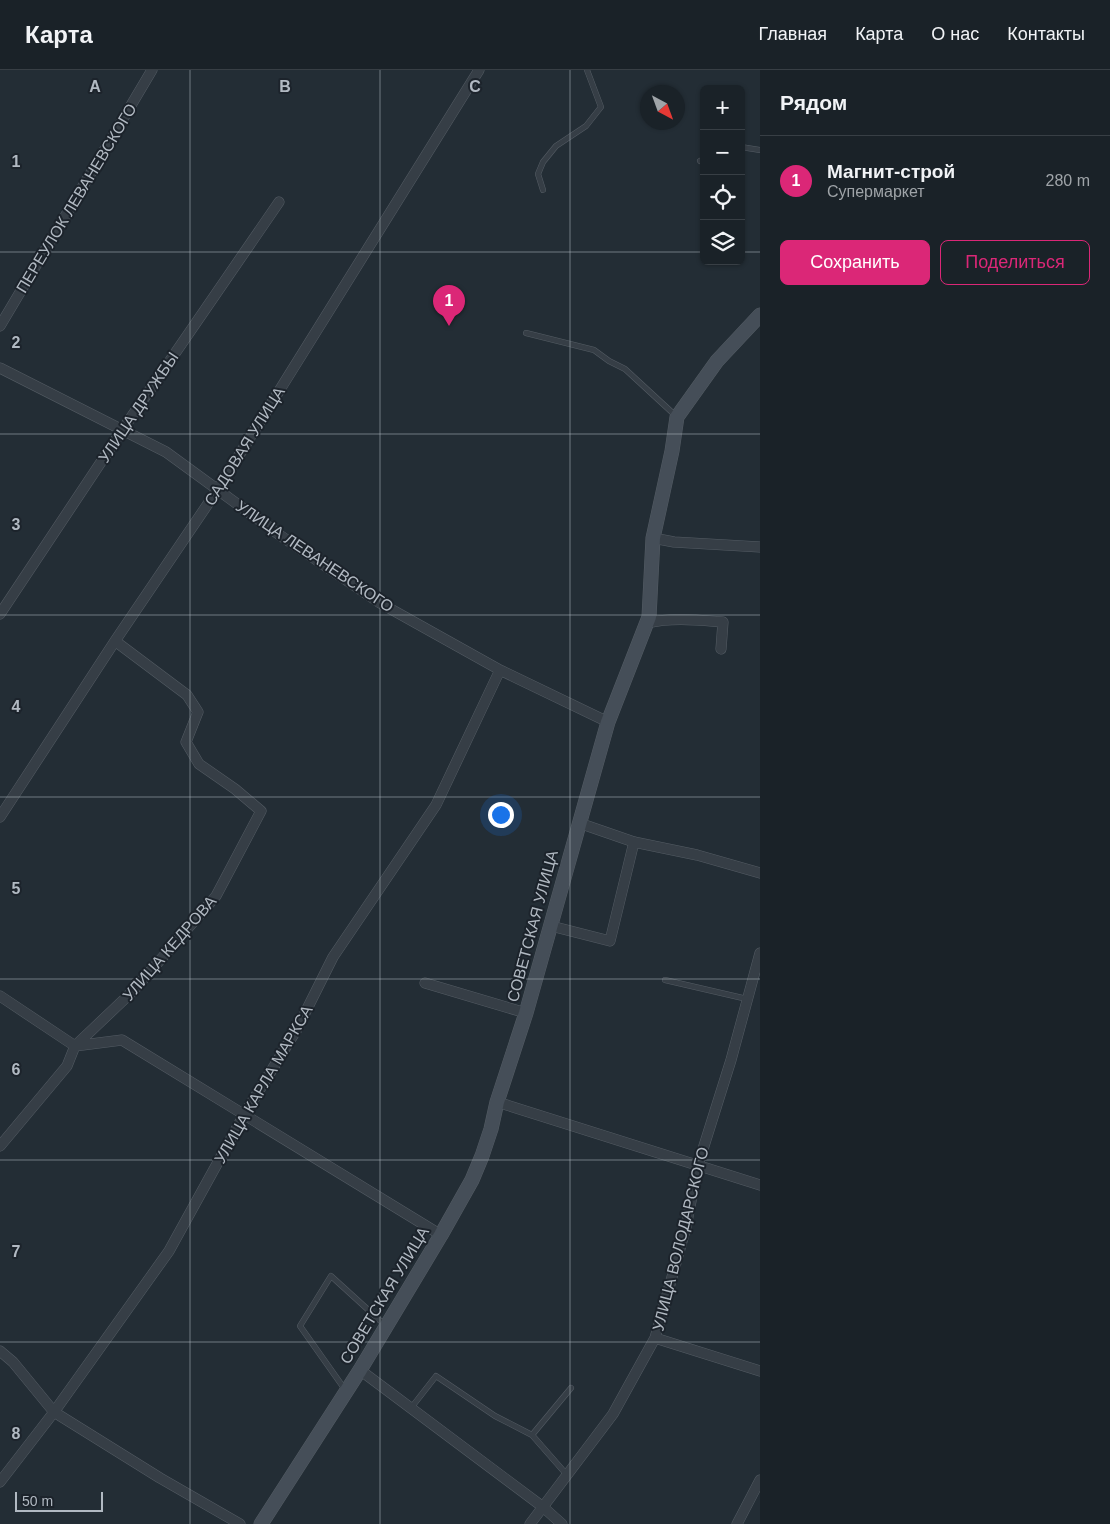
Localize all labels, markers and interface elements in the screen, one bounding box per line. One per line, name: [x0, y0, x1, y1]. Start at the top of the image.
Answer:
text: Карта: [25, 21, 93, 48]
text: Главная: [759, 24, 827, 44]
text: Карта: [855, 24, 903, 44]
text: О нас: [931, 24, 979, 44]
text: Контакты: [1007, 24, 1085, 44]
text: A: [89, 78, 101, 95]
text: B: [279, 78, 291, 95]
text: C: [469, 78, 481, 95]
north arrow: [640, 85, 685, 130]
map controls: [700, 85, 745, 265]
button: +: [700, 85, 745, 130]
text: Рядом: [780, 91, 847, 114]
street label: ПЕРЕУЛОК ЛЕВАНЕВСКОГО: [13, 101, 140, 296]
button: −: [700, 130, 745, 175]
text: 1: [12, 153, 21, 170]
text: Магнит-строй: [827, 161, 955, 182]
text: 1: [792, 172, 800, 189]
text: 280 m: [1046, 172, 1090, 189]
button: locate: [700, 175, 745, 220]
text: Супермаркет: [827, 183, 925, 200]
button: layers: [700, 220, 745, 265]
button: Сохранить: [780, 240, 930, 285]
button: Поделиться: [940, 240, 1090, 285]
pin: 1: [433, 285, 465, 326]
text: 2: [12, 334, 21, 351]
street label: УЛИЦА ДРУЖБЫ: [95, 349, 182, 466]
street label: САДОВАЯ УЛИЦА: [201, 384, 288, 509]
street label: УЛИЦА ЛЕВАНЕВСКОГО: [233, 497, 397, 616]
text: 3: [12, 516, 21, 533]
text: 4: [12, 698, 21, 715]
your location: [488, 802, 514, 828]
street label: СОВЕТСКАЯ УЛИЦА: [504, 848, 561, 1004]
text: 5: [12, 880, 21, 897]
street label: УЛИЦА КЕДРОВА: [119, 892, 220, 1004]
street label: УЛИЦА КАРЛА МАРКСА: [211, 1002, 316, 1166]
text: 6: [12, 1061, 21, 1078]
street label: УЛИЦА ВОЛОДАРСКОГО: [649, 1145, 712, 1333]
street label: СОВЕТСКАЯ УЛИЦА: [337, 1224, 432, 1367]
text: 7: [12, 1243, 21, 1260]
text: 8: [12, 1425, 21, 1442]
scale bar: [15, 1489, 102, 1512]
text: 50 m: [22, 1493, 53, 1509]

